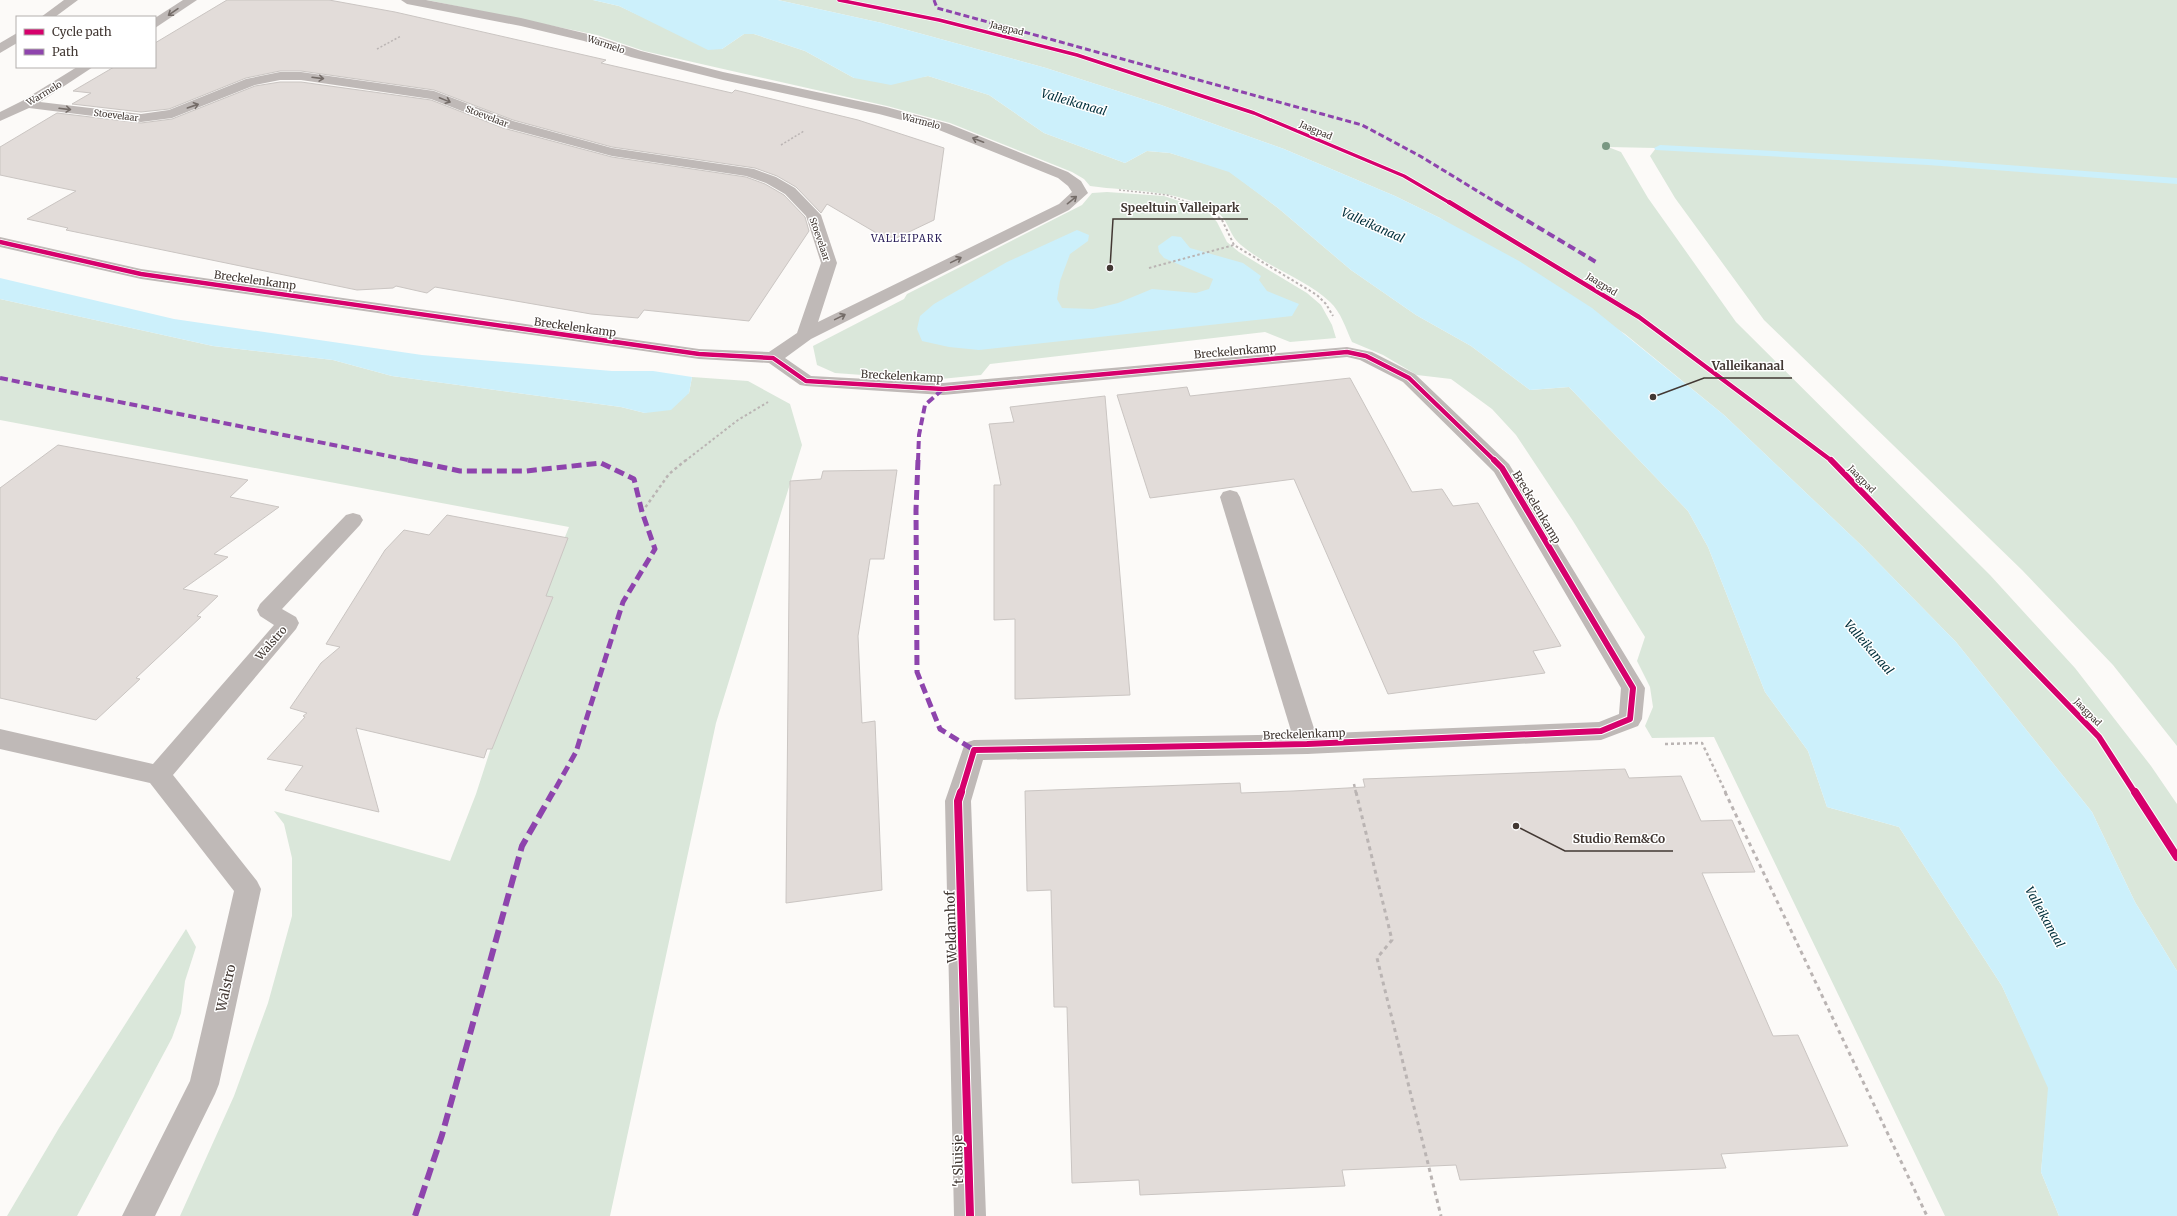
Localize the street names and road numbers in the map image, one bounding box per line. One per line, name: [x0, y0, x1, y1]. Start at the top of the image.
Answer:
street label: Jaagpad: [988, 18, 1026, 38]
street label: Warmelo: [585, 32, 626, 56]
street label: Warmelo: [24, 78, 64, 108]
street label: Stoevelaar: [464, 103, 510, 129]
street label: Stoevelaar: [93, 107, 139, 123]
street label: Warmelo: [900, 110, 941, 131]
street label: Jaagpad: [1297, 118, 1334, 142]
street label: Stoevelaar: [807, 216, 833, 262]
street label: Breckelenkamp: [213, 267, 297, 293]
street label: Jaagpad: [1584, 270, 1620, 298]
street label: Breckelenkamp: [533, 314, 617, 340]
street label: Breckelenkamp: [1193, 340, 1277, 362]
street label: Breckelenkamp: [860, 367, 944, 385]
street label: Jaagpad: [1845, 462, 1878, 496]
street label: Breckelenkamp: [1510, 468, 1564, 546]
street label: Walstro: [252, 623, 290, 664]
street label: Jaagpad: [2071, 695, 2104, 729]
street label: Breckelenkamp: [1262, 726, 1346, 742]
street label: Weldamhof: [941, 890, 961, 964]
street label: Walstro: [212, 962, 240, 1014]
street label: 't Sluisje: [949, 1134, 967, 1187]

